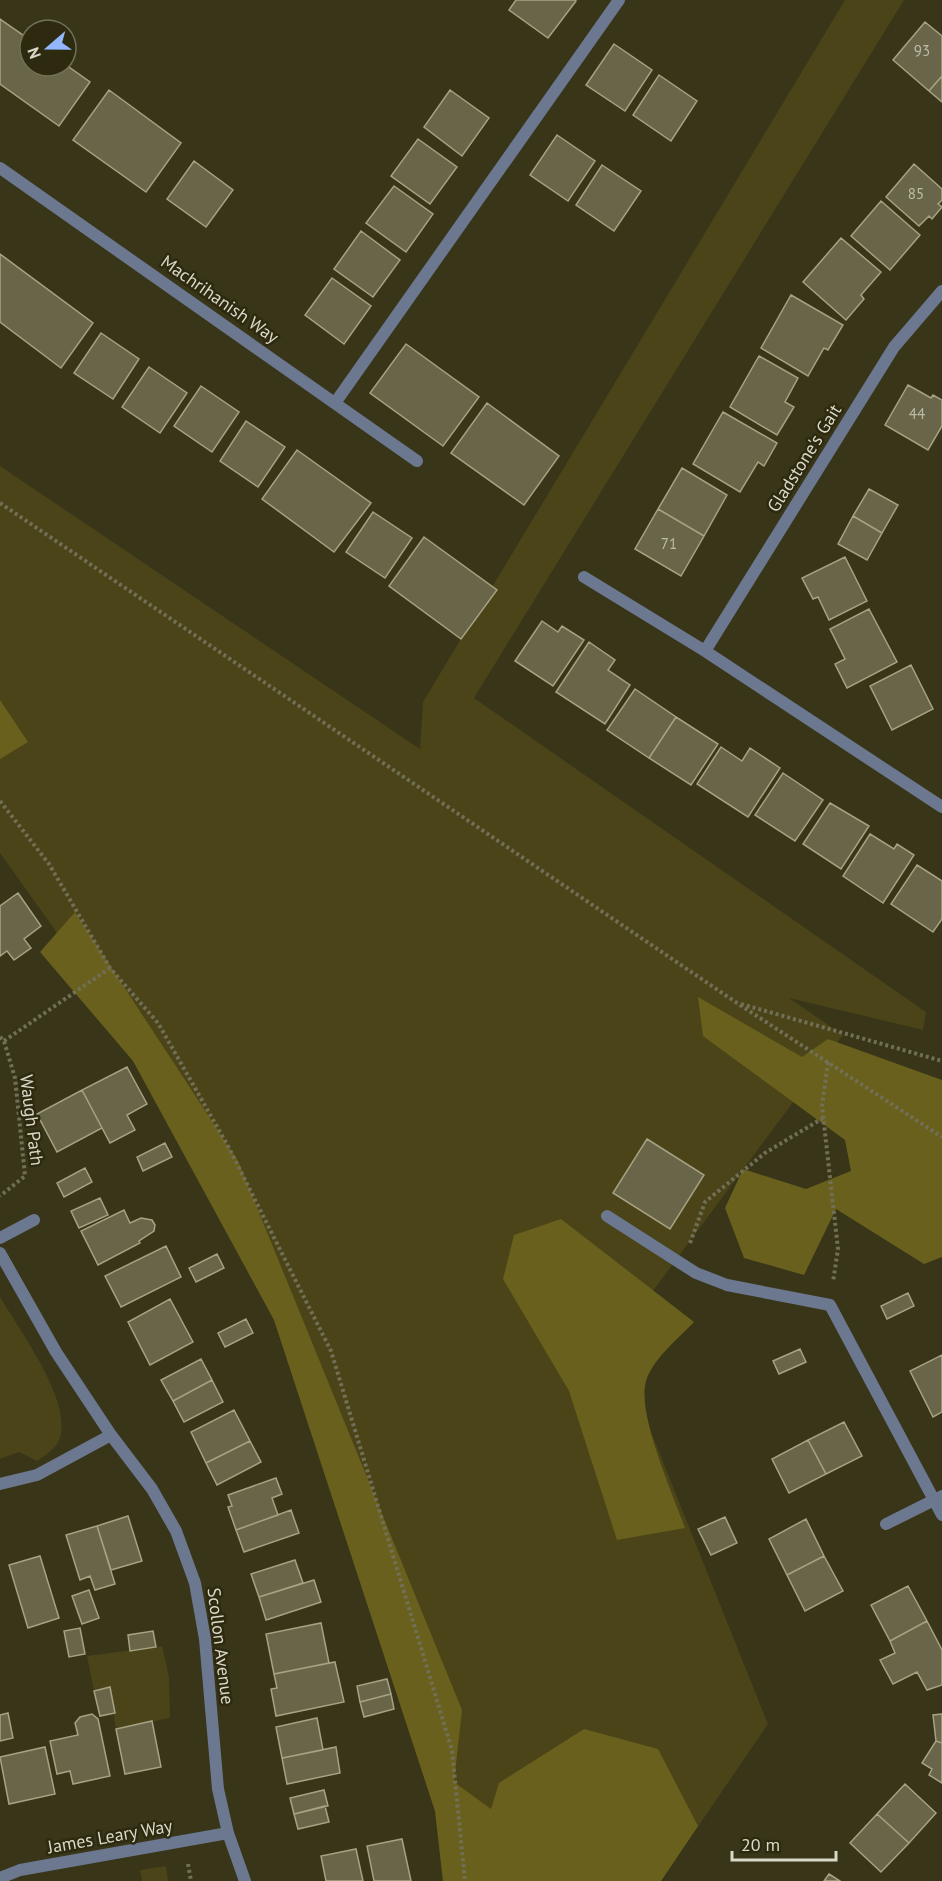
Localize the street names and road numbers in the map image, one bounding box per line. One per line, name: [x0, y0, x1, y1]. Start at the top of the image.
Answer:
street label: Machrihanish Way: [157, 250, 284, 349]
street label: Gladstone's Gait: [762, 400, 846, 516]
street label: Waugh Path: [15, 1073, 49, 1167]
street label: Scollon Avenue: [202, 1586, 240, 1706]
street label: James Leary Way: [45, 1814, 175, 1858]

